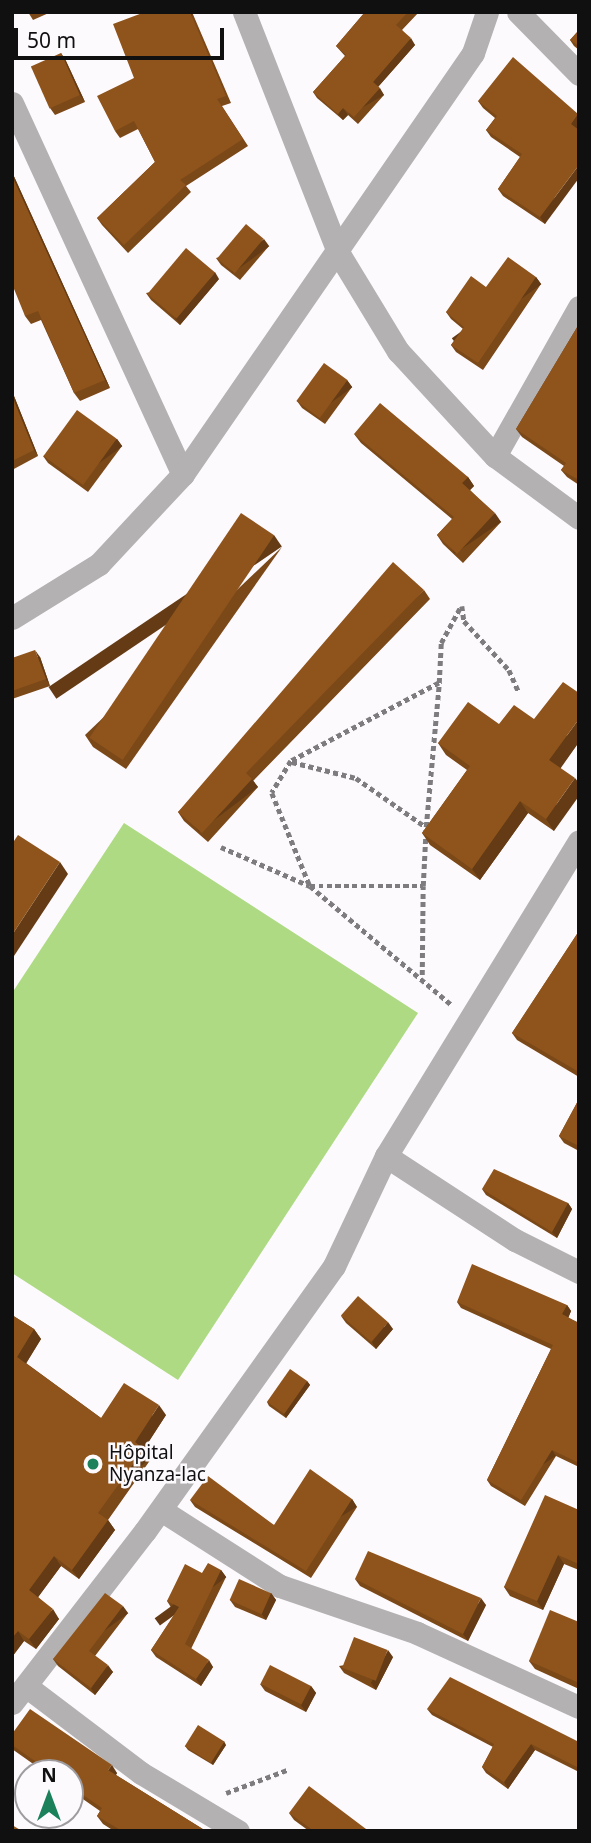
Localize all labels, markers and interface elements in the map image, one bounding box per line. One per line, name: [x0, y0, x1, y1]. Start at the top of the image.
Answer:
scale bar: [18, 14, 228, 58]
text: 50 m: [27, 26, 76, 54]
place label: Hôpital Nyanza-lac: [109, 1442, 206, 1486]
marker: Hôpital Nyanza-lac: [83, 1454, 103, 1474]
north arrow: [14, 1759, 84, 1829]
text: N: [41, 1762, 57, 1788]

